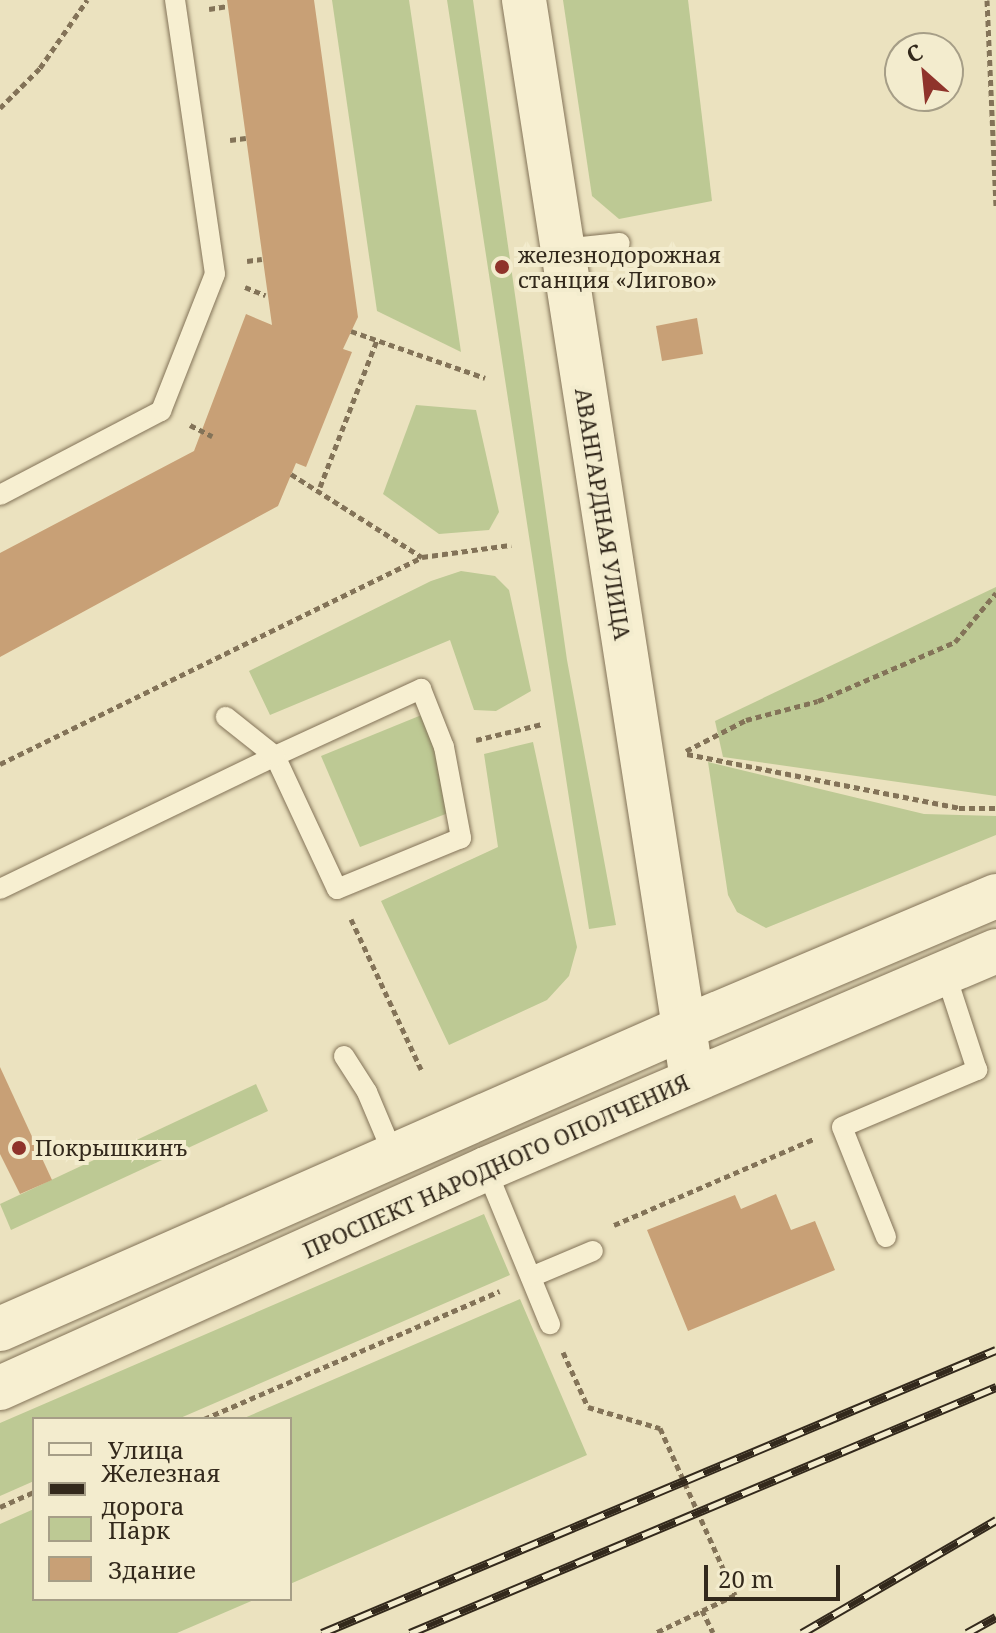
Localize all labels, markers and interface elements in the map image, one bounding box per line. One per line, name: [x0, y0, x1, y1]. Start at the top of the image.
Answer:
north arrow: [884, 32, 964, 112]
text: С: [901, 36, 927, 69]
place label: железнодорожная станция «Лигово»: [518, 241, 721, 292]
marker: железнодорожная станция «Лигово»: [493, 258, 511, 276]
street label: АВАНГАРДНАЯ УЛИЦА: [570, 386, 636, 642]
street label: ПРОСПЕКТ НАРОДНОГО ОПОЛЧЕНИЯ: [299, 1069, 693, 1263]
place label: Покрышкинъ: [35, 1135, 187, 1161]
marker: Покрышкинъ: [10, 1139, 28, 1157]
legend: [32, 1417, 292, 1601]
text: Улица: [108, 1433, 184, 1466]
text: Железная дорога: [102, 1456, 220, 1522]
text: Парк: [108, 1513, 170, 1546]
scale bar: [708, 1549, 844, 1599]
text: Здание: [108, 1553, 196, 1586]
text: 20 m: [718, 1562, 774, 1595]

